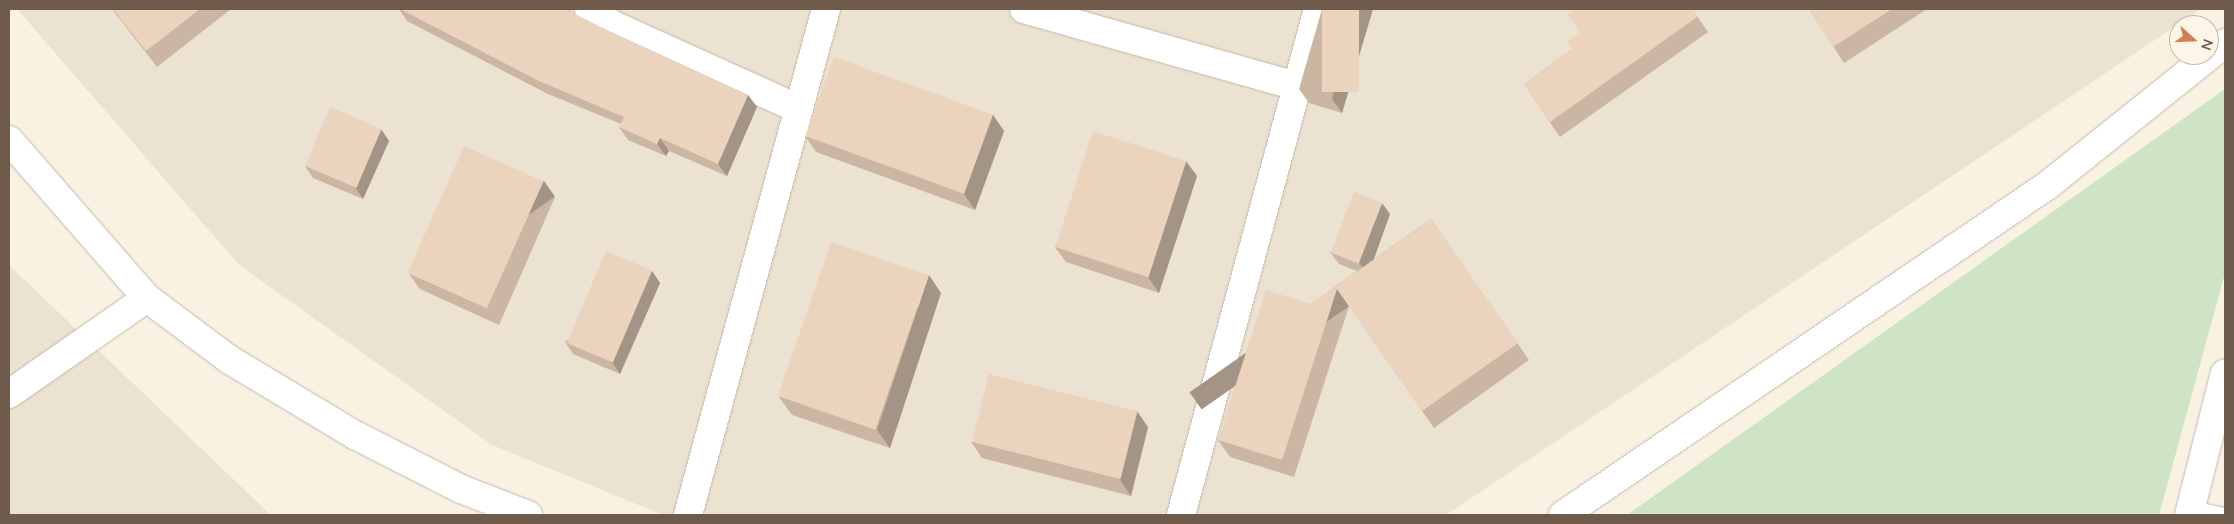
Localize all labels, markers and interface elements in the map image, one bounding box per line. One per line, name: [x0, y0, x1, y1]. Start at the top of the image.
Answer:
north arrow: [2169, 15, 2219, 65]
text: N: [2197, 37, 2217, 53]

